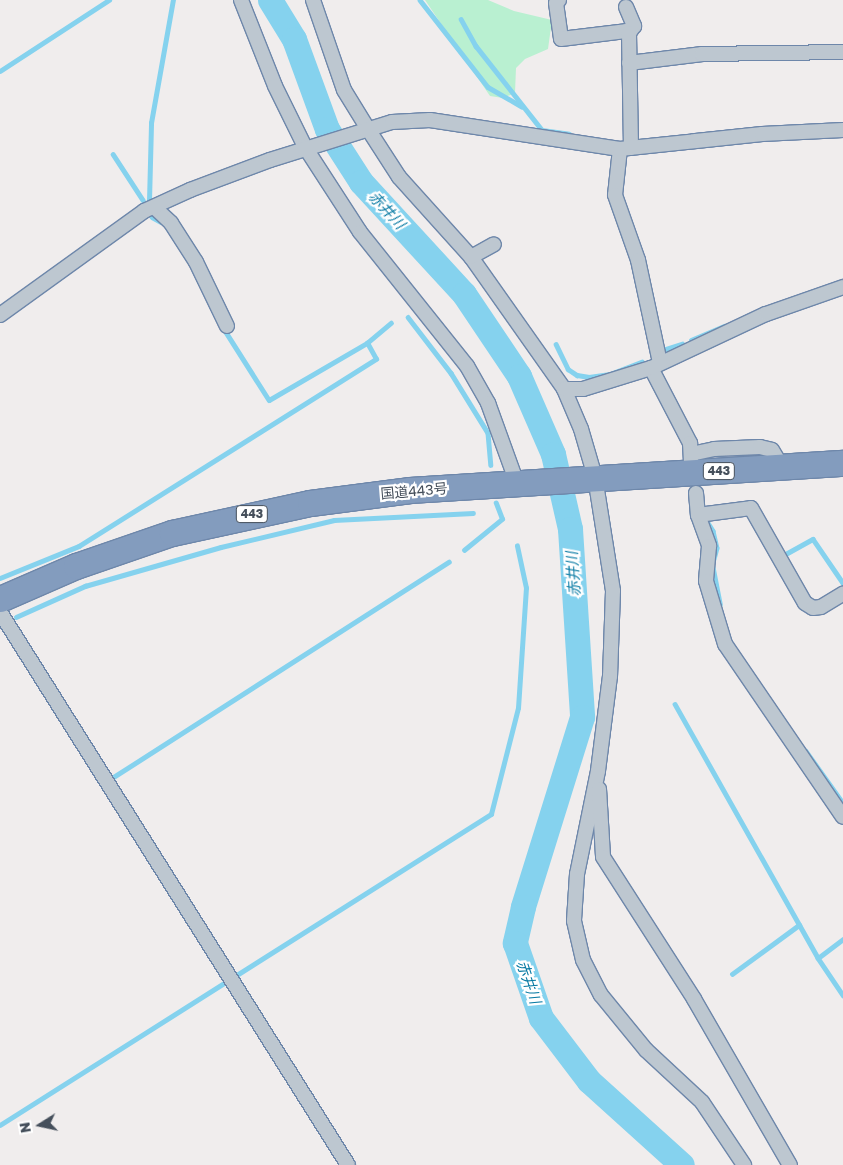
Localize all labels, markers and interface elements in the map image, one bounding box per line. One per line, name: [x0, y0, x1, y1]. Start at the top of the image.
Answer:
water label: 赤井川: [365, 187, 409, 233]
road number: 443: [703, 462, 735, 481]
street label: 国道443号: [380, 480, 448, 502]
road number: 443: [236, 504, 268, 524]
water label: 赤井川: [562, 551, 584, 597]
water label: 赤井川: [513, 958, 545, 1006]
north arrow: [15, 1100, 65, 1150]
text: N: [15, 1121, 34, 1134]

